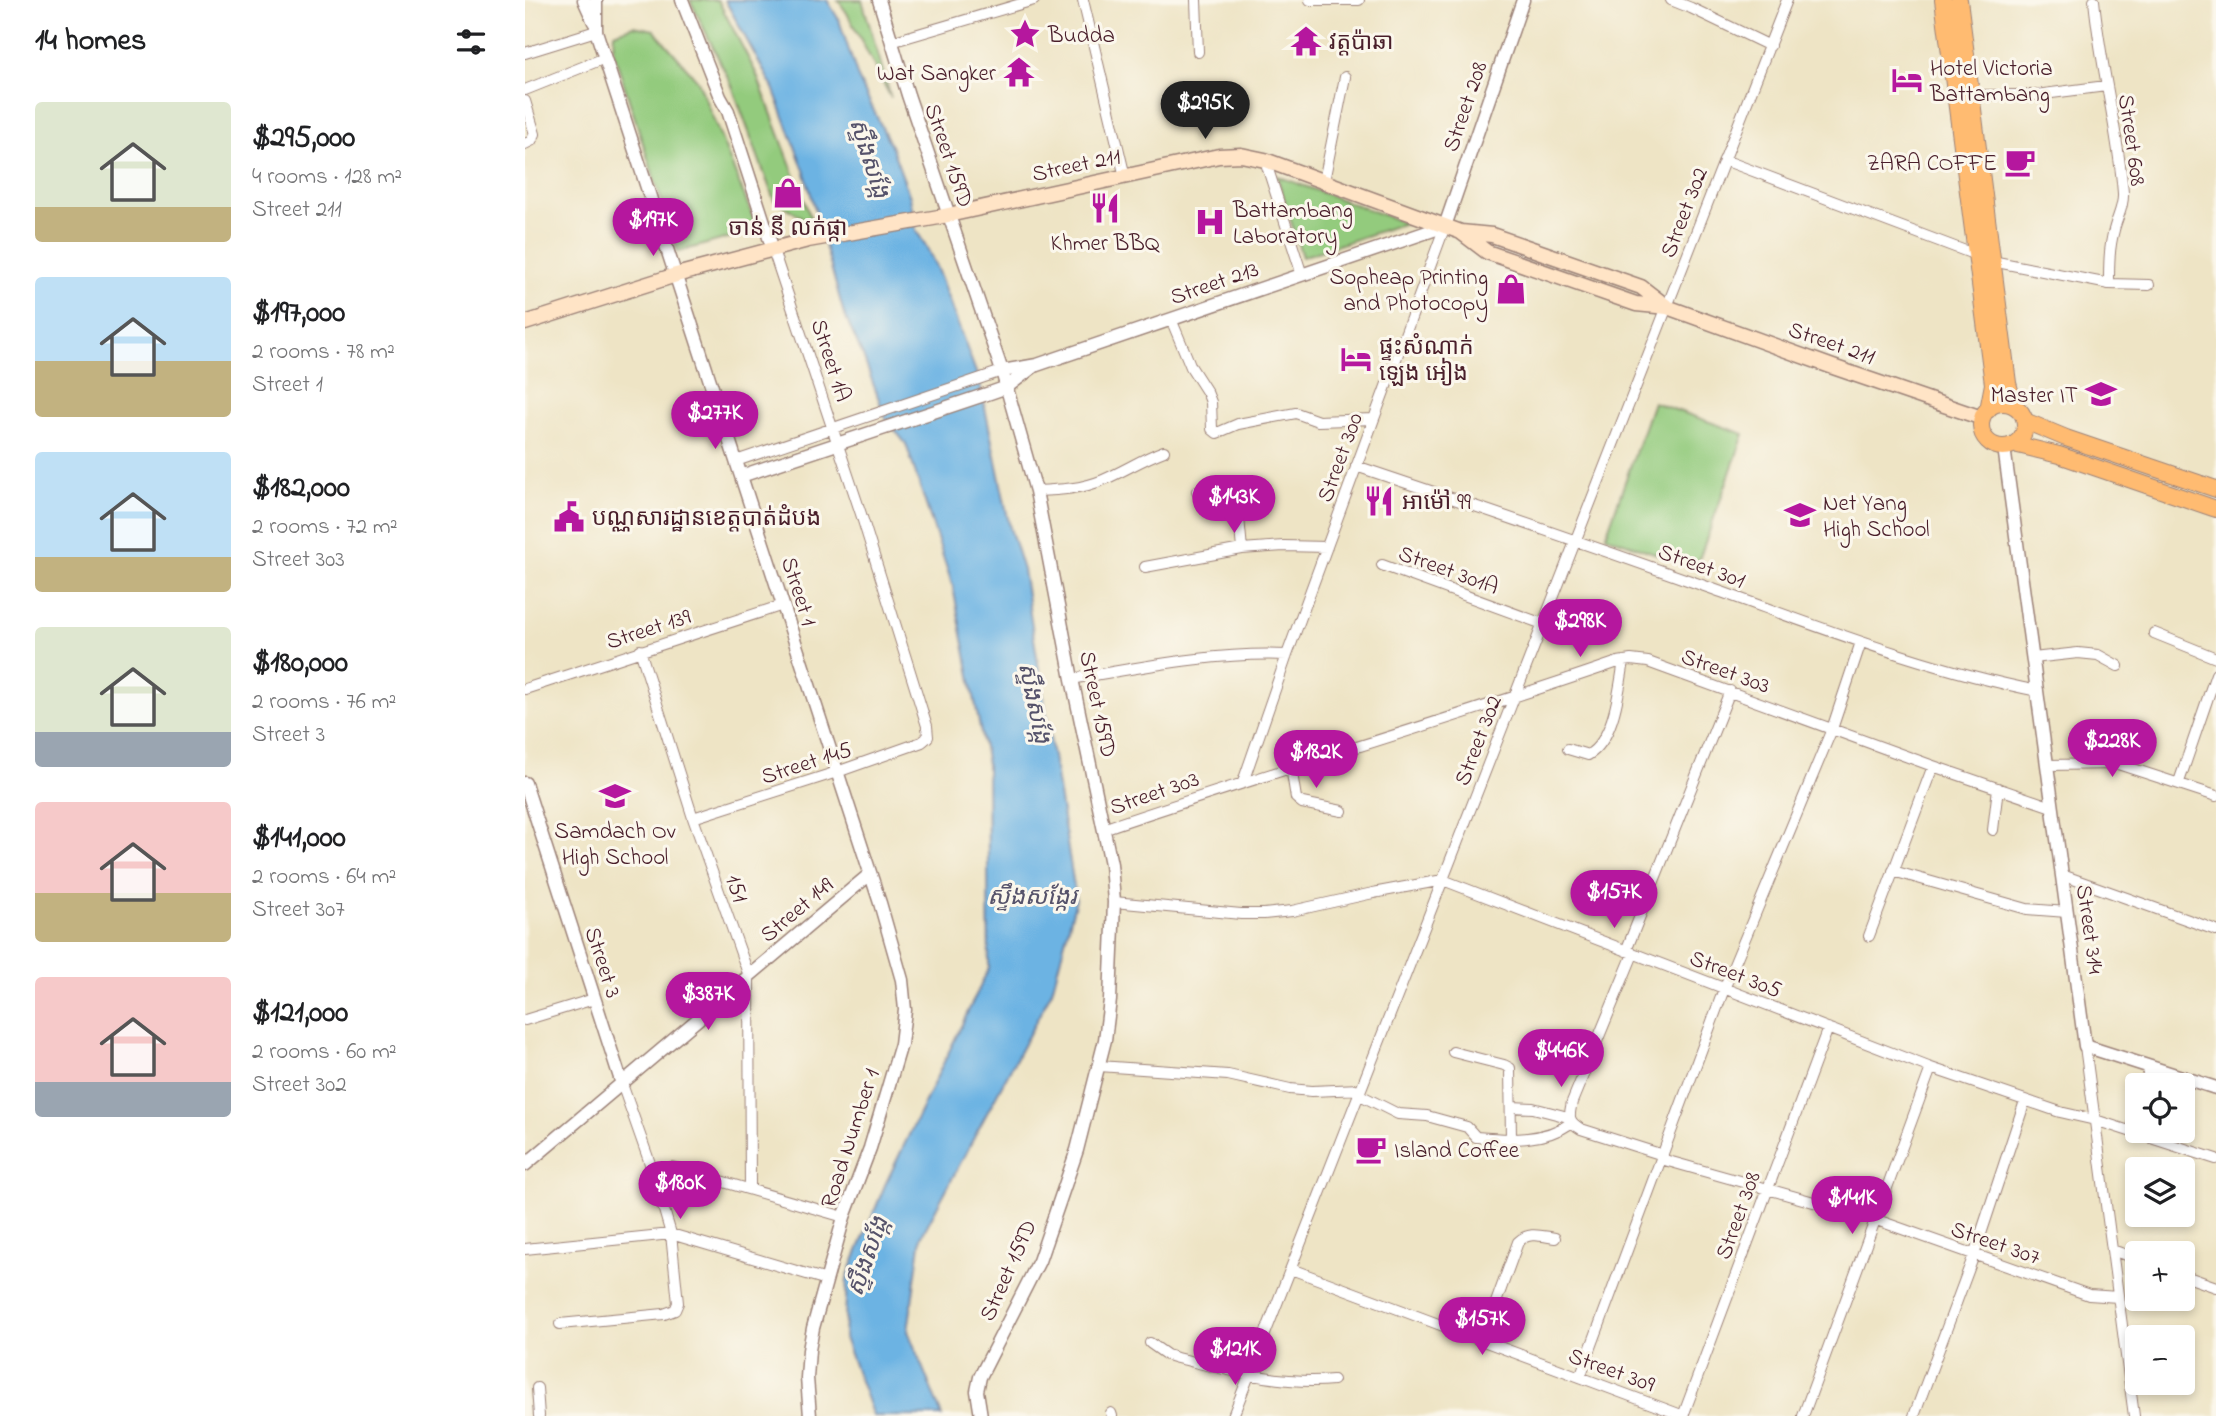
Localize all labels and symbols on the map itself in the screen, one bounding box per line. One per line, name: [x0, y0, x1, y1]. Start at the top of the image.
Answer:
place icon: Budda: [1008, 17, 1042, 51]
place label: Budda: [1047, 20, 1115, 53]
temple icon: វត្តប៉ាឆា: [1289, 24, 1323, 58]
place label: វត្តប៉ាឆា: [1329, 27, 1394, 60]
place label: Hotel Victoria Battambang: [1929, 53, 2053, 113]
temple icon: Wat Sangker: [1002, 55, 1036, 89]
street label: Street 208: [1436, 57, 1497, 156]
place label: Wat Sangker: [877, 58, 997, 92]
hotel icon: Hotel Victoria Battambang: [1890, 63, 1924, 97]
pin: $295K: [1156, 82, 1254, 141]
street label: Street 608: [2108, 92, 2153, 188]
street label: Street 159D: [914, 99, 981, 212]
water label: ស្ទឹងសង្កែ: [838, 114, 897, 204]
street label: Street 211: [1029, 141, 1124, 192]
cafe icon: ZARA COFFE: [2003, 145, 2037, 179]
place label: ZARA COFFE: [1867, 148, 1997, 181]
street label: Street 302: [1653, 163, 1718, 263]
shop icon: ចាន់ នី លក់ផ្កា: [771, 176, 805, 210]
restaurant icon: Khmer BBQ: [1088, 191, 1122, 225]
place label: Battambang Laboratory: [1232, 195, 1353, 256]
pin: $197K: [604, 198, 702, 258]
hospital icon: Battambang Laboratory: [1193, 205, 1227, 239]
place label: ចាន់ នី លក់ផ្កា: [728, 213, 848, 246]
place label: Khmer BBQ: [1051, 228, 1161, 261]
street label: Street 213: [1166, 254, 1264, 315]
place label: Sopheap Printing and Photocopy: [1329, 262, 1488, 323]
shop icon: Sopheap Printing and Photocopy: [1494, 272, 1528, 306]
street label: Street 211: [1783, 314, 1879, 375]
street label: Street 1A: [801, 315, 858, 406]
place label: ផ្ទះសំណាក់ ឡេង អៀង: [1379, 332, 1474, 391]
hotel icon: ផ្ទះសំណាក់ ឡេង អៀង: [1339, 342, 1373, 376]
school or university icon: Master IT: [2084, 377, 2118, 411]
place label: Master IT: [1990, 380, 2078, 413]
pin: $277K: [666, 392, 764, 451]
street label: Street 300: [1310, 408, 1373, 507]
pin: $143K: [1185, 476, 1283, 535]
restaurant icon: អាម៉ៅ 99: [1362, 484, 1396, 518]
place label: អាម៉ៅ 99: [1402, 487, 1471, 520]
place label: Net Yang High School: [1823, 488, 1930, 548]
school or university icon: Net Yang High School: [1783, 498, 1817, 532]
public building icon: បណ្ណសារដ្ឋានខេត្តបាត់ដំបង: [552, 500, 586, 534]
place label: បណ្ណសារដ្ឋានខេត្តបាត់ដំបង: [592, 503, 821, 536]
street label: Street 301: [1653, 536, 1749, 598]
street label: Street 301A: [1393, 538, 1503, 605]
street label: Street 1: [771, 553, 824, 631]
pin: $298K: [1531, 600, 1629, 659]
street label: Street 139: [602, 601, 696, 660]
street label: Street 303: [1676, 641, 1774, 704]
street label: Street 159D: [1069, 648, 1124, 761]
water label: ស្ទឹងសង្កែ: [1007, 660, 1058, 748]
street label: Street 302: [1447, 691, 1512, 791]
pin: $228K: [2063, 720, 2161, 779]
pin: $182K: [1267, 730, 1365, 790]
street label: Street 145: [757, 734, 856, 795]
street label: Street 303: [1106, 764, 1204, 825]
school or university icon: Samdach Ov High School: [598, 779, 632, 813]
place label: Samdach Ov High School: [554, 816, 676, 876]
street label: 151: [716, 870, 756, 907]
street label: Street 149: [754, 870, 842, 952]
pin: $157K: [1565, 870, 1663, 930]
water label: ស្ទឹងសង្កែរ: [988, 881, 1080, 916]
street label: Street 314: [2066, 882, 2111, 977]
street label: Street 3: [575, 923, 629, 1003]
street label: Street 305: [1684, 943, 1786, 1008]
pin: $387K: [659, 972, 757, 1032]
pin: $446K: [1512, 1030, 1610, 1089]
street label: Road Number 1: [813, 1065, 889, 1213]
cafe icon: Island Coffee: [1354, 1132, 1388, 1166]
place label: Island Coffee: [1394, 1135, 1520, 1168]
pin: $180K: [631, 1162, 729, 1221]
street label: Street 308: [1708, 1167, 1771, 1265]
pin: $141K: [1803, 1176, 1901, 1236]
water label: ស្ទឹងសង្កែ: [839, 1212, 899, 1301]
street label: Street 307: [1946, 1214, 2045, 1275]
street label: Street 159D: [972, 1215, 1046, 1327]
pin: $157K: [1433, 1298, 1531, 1357]
pin: $121K: [1186, 1328, 1284, 1387]
street label: Street 309: [1563, 1340, 1659, 1402]

